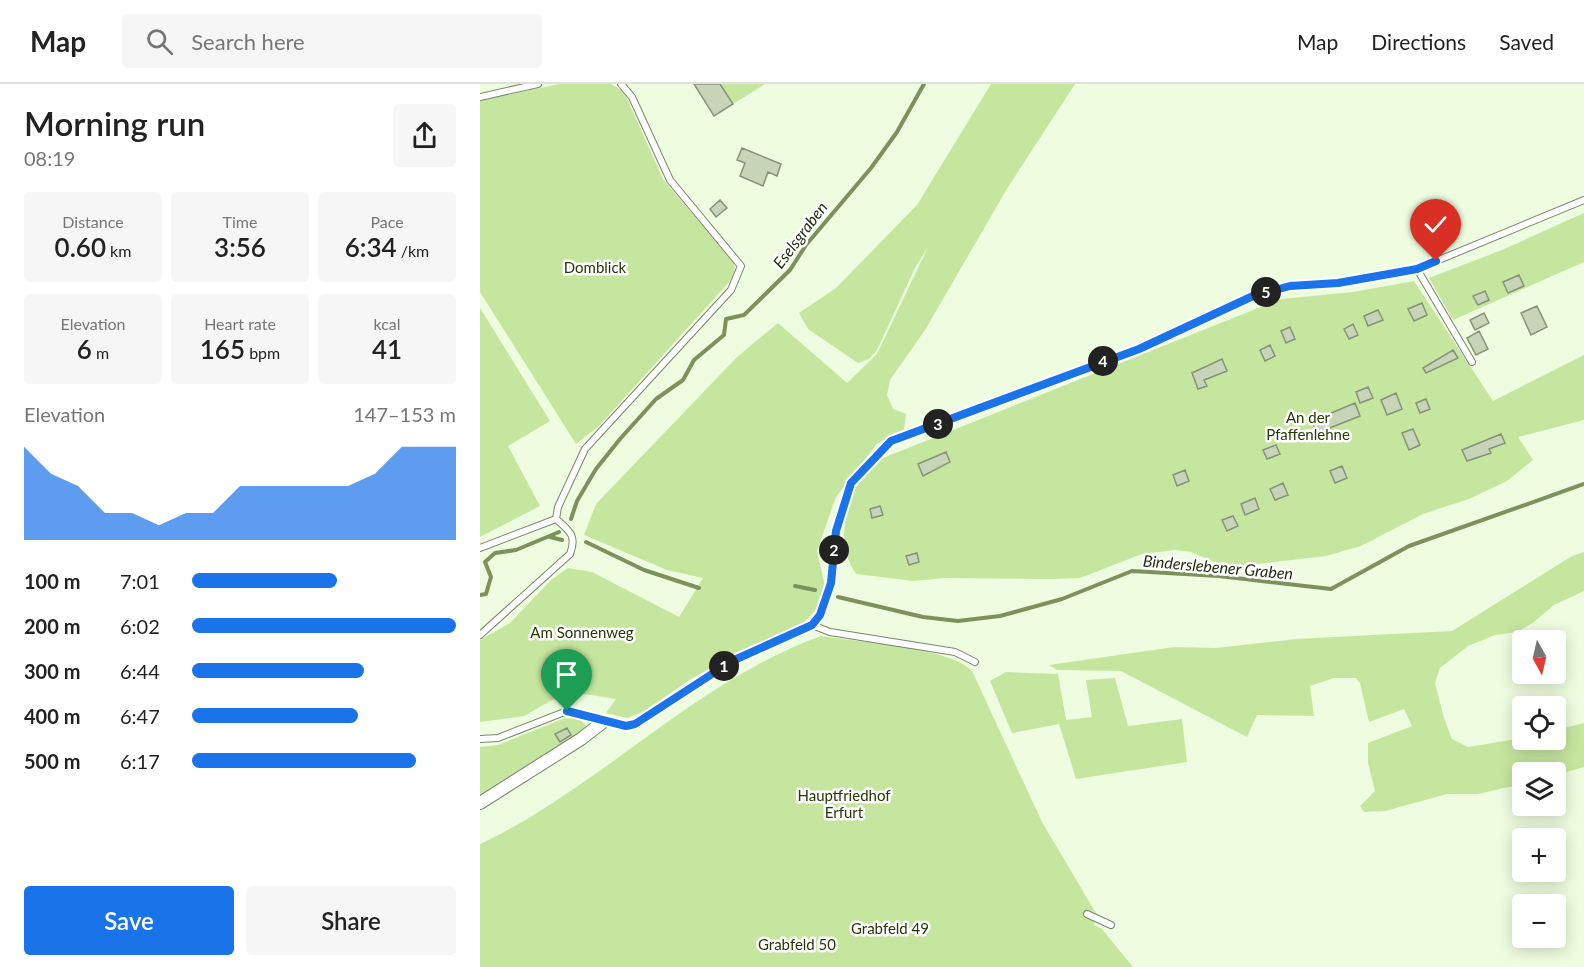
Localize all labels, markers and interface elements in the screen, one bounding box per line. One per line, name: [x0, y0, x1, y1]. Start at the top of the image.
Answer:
search box: [122, 14, 542, 68]
text: Map: [30, 24, 86, 58]
icon: search: [143, 25, 176, 58]
text: Search here: [191, 28, 305, 55]
text: Map: [1297, 29, 1338, 54]
text: Directions: [1371, 29, 1466, 54]
text: Saved: [1499, 29, 1554, 54]
text: Morning run: [24, 103, 205, 143]
button: share: [393, 104, 456, 167]
text: 08:19: [24, 146, 75, 170]
water label: Eselsgraben: [769, 198, 831, 272]
pin: [1410, 199, 1461, 261]
icon: check: [1419, 208, 1452, 241]
text: Distance: [62, 212, 124, 231]
text: Time: [223, 212, 257, 231]
text: Pace: [370, 212, 404, 231]
text: 0.60: [55, 231, 106, 263]
text: 3:56: [214, 231, 266, 263]
text: 6:34: [345, 231, 397, 263]
text: km: [106, 241, 131, 260]
text: /km: [397, 241, 429, 260]
park label: Domblick: [564, 258, 627, 276]
pin: 5: [1251, 277, 1281, 307]
text: 5: [1261, 282, 1271, 301]
text: Elevation: [61, 314, 126, 333]
text: Heart rate: [204, 314, 276, 333]
text: kcal: [373, 314, 401, 333]
text: 6: [77, 333, 92, 365]
text: 165: [200, 333, 245, 365]
text: 41: [372, 333, 402, 365]
text: m: [92, 343, 109, 362]
text: bpm: [245, 343, 280, 362]
pin: 4: [1088, 346, 1118, 376]
text: 4: [1098, 351, 1108, 370]
text: Elevation: [24, 402, 105, 426]
text: 147–153 m: [353, 402, 456, 426]
park label: An der Pfaffenlehne: [1266, 408, 1350, 443]
pin: 3: [923, 409, 953, 439]
text: 3: [933, 414, 943, 433]
pin: 2: [819, 535, 849, 565]
text: 2: [829, 540, 839, 559]
water label: Binderslebener Graben: [1142, 550, 1294, 583]
text: 100 m: [24, 569, 80, 593]
text: 7:01: [120, 569, 160, 593]
text: 200 m: [24, 614, 80, 638]
text: 6:02: [120, 614, 160, 638]
park label: Am Sonnenweg: [530, 623, 634, 641]
north arrow: [1512, 630, 1566, 684]
map controls: [1512, 630, 1566, 948]
pin: [541, 649, 592, 711]
pin: 1: [709, 651, 739, 681]
text: 1: [719, 656, 729, 675]
icon: arrive: [550, 658, 583, 691]
text: 300 m: [24, 659, 80, 683]
text: 6:44: [120, 659, 160, 683]
button: locate: [1512, 696, 1566, 750]
text: 400 m: [24, 704, 80, 728]
text: 6:47: [120, 704, 160, 728]
text: 500 m: [24, 749, 80, 773]
text: 6:17: [120, 749, 160, 773]
button: layers: [1512, 762, 1566, 816]
park label: Hauptfriedhof Erfurt: [797, 786, 891, 821]
button: +: [1512, 828, 1566, 882]
button: Save: [24, 886, 234, 955]
button: Share: [246, 886, 456, 955]
button: −: [1512, 894, 1566, 948]
park label: Grabfeld 49: [851, 919, 929, 937]
park label: Grabfeld 50: [758, 935, 836, 953]

